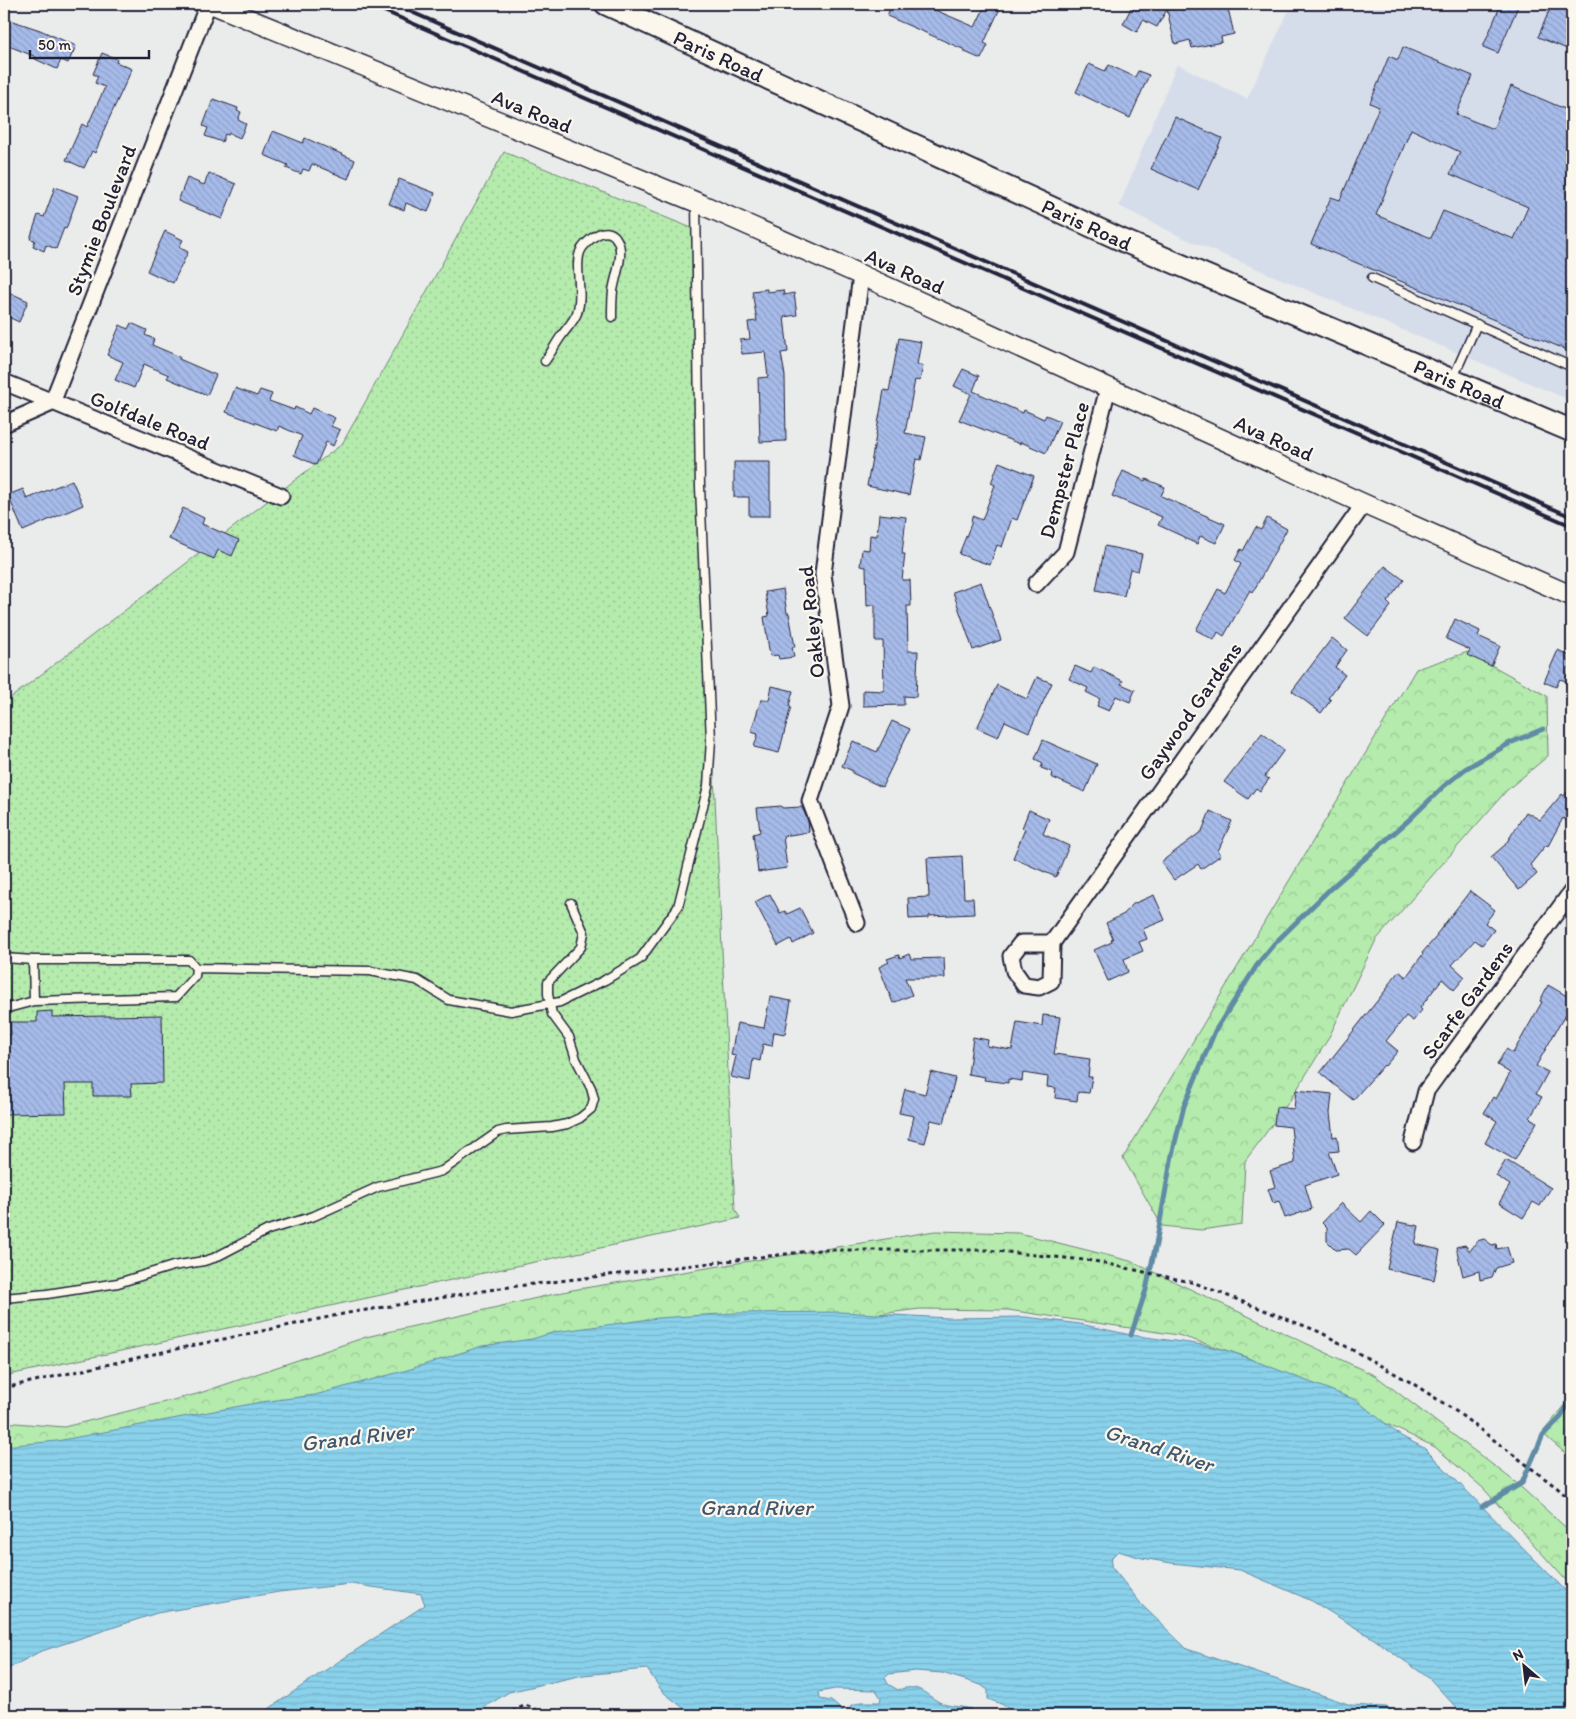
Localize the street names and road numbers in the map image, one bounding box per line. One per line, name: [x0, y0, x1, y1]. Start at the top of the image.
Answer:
street label: Paris Road: [670, 24, 768, 87]
street label: Ava Road: [488, 84, 576, 138]
street label: Stymie Boulevard: [61, 141, 141, 299]
street label: Paris Road: [1038, 193, 1136, 256]
street label: Ava Road: [862, 243, 948, 299]
street label: Paris Road: [1410, 353, 1509, 414]
street label: Golfdale Road: [87, 385, 213, 455]
street label: Dempster Place: [1034, 399, 1094, 541]
street label: Ava Road: [1231, 410, 1317, 466]
street label: Oakley Road: [793, 564, 829, 680]
street label: Gaywood Gardens: [1133, 637, 1247, 785]
street label: Scarfe Gardens: [1416, 936, 1518, 1064]

